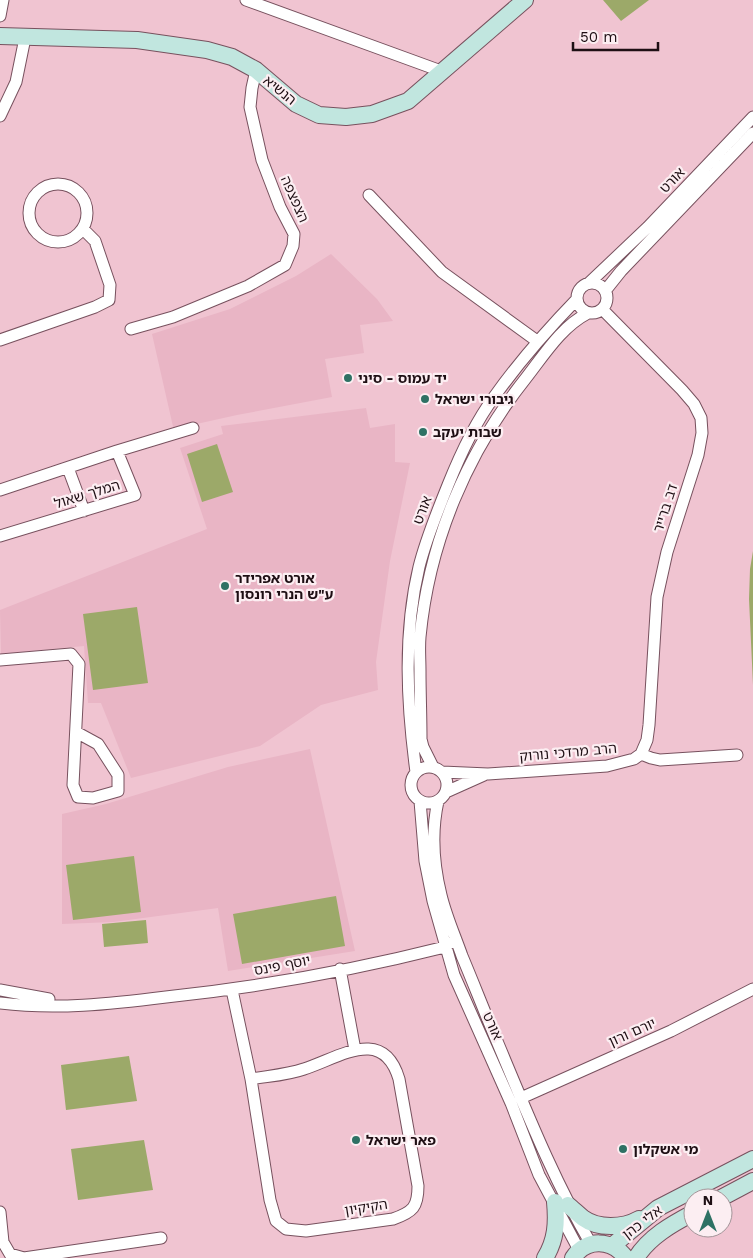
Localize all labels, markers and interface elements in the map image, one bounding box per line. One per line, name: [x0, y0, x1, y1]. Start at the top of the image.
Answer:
scale bar: [573, 20, 658, 52]
text: 50 m: [580, 28, 617, 46]
street label: הנשיא: [260, 72, 300, 108]
street label: אורט: [656, 164, 688, 196]
street label: הצפצפה: [278, 173, 312, 225]
place label: יד עמוס - סיני: [358, 370, 447, 386]
marker: יד עמוס - סיני: [342, 372, 354, 384]
place label: גיבורי ישראל: [435, 391, 514, 407]
marker: גיבורי ישראל: [419, 393, 431, 405]
place label: שבות יעקב: [433, 424, 502, 440]
marker: שבות יעקב: [417, 426, 429, 438]
street label: המלך שאול: [52, 476, 122, 512]
street label: דב ברייר: [650, 481, 680, 534]
street label: אורט: [409, 494, 435, 526]
place label: אורט אפרידר ע"ש הנרי רונסון: [235, 570, 334, 602]
marker: אורט אפרידר ע"ש הנרי רונסון: [219, 580, 231, 592]
street label: הרב מרדכי נורוק: [519, 740, 617, 764]
street label: יוסף פינס: [252, 952, 312, 978]
street label: אורט: [480, 1010, 506, 1043]
street label: יורם ורון: [606, 1015, 658, 1049]
place label: פאר ישראל: [366, 1132, 436, 1148]
marker: פאר ישראל: [350, 1134, 362, 1146]
place label: מי אשקלון: [633, 1141, 698, 1157]
marker: מי אשקלון: [617, 1143, 629, 1155]
north arrow: [683, 1188, 733, 1238]
text: N: [703, 1192, 713, 1208]
street label: הקיקיון: [343, 1196, 389, 1218]
street label: אלי כהן: [619, 1202, 665, 1242]

